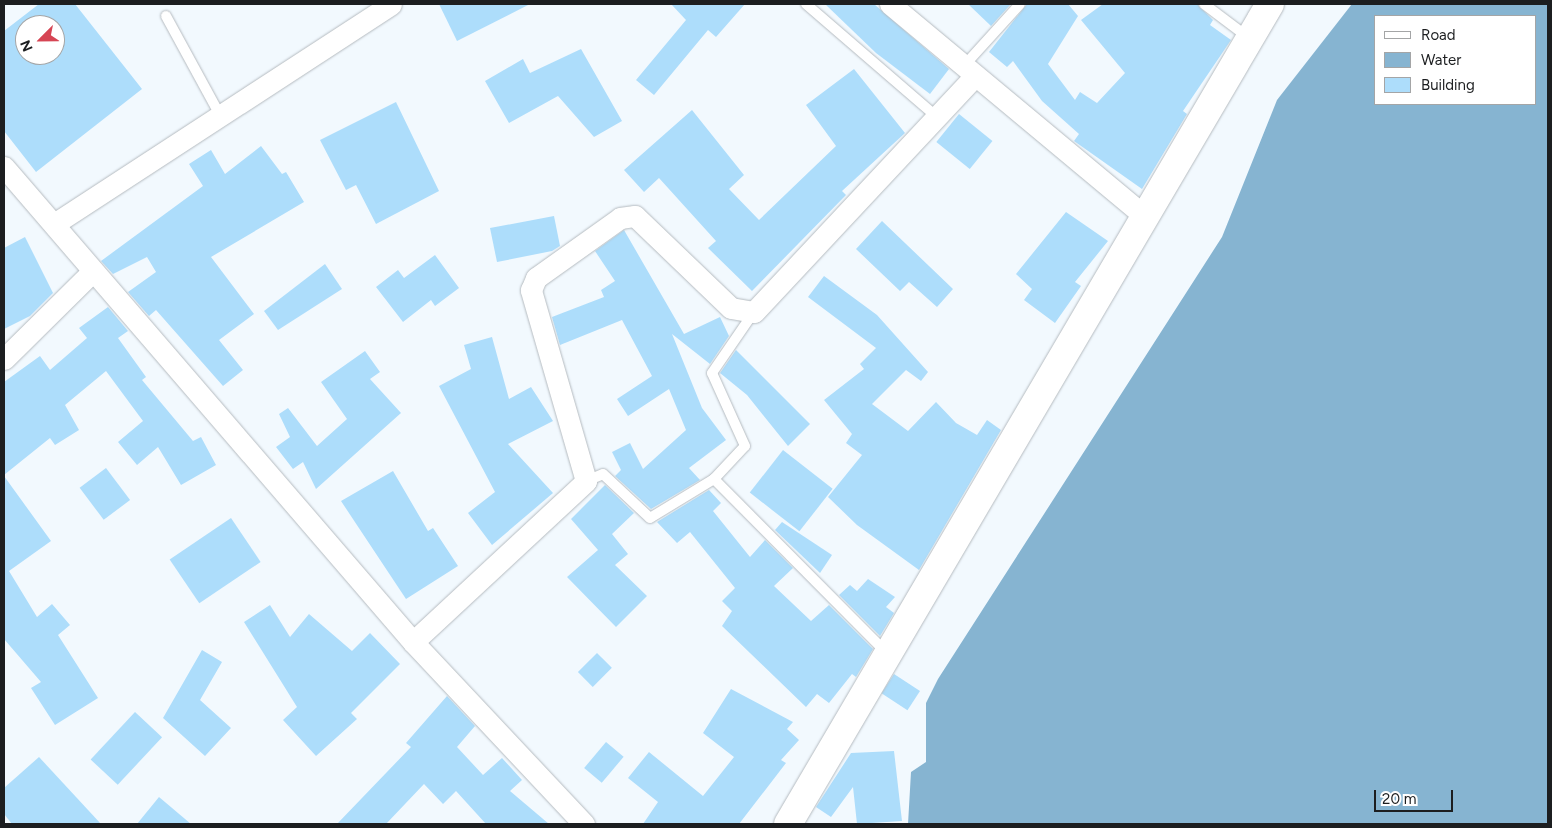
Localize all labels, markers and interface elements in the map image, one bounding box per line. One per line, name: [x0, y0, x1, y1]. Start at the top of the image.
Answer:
north arrow: [15, 15, 65, 65]
legend: [1374, 15, 1537, 105]
text: Road: [1421, 26, 1456, 44]
text: N: [17, 37, 37, 54]
text: Water: [1421, 51, 1461, 69]
text: Building: [1421, 76, 1475, 94]
scale bar: [1377, 780, 1456, 812]
text: 20 m: [1382, 790, 1416, 808]

